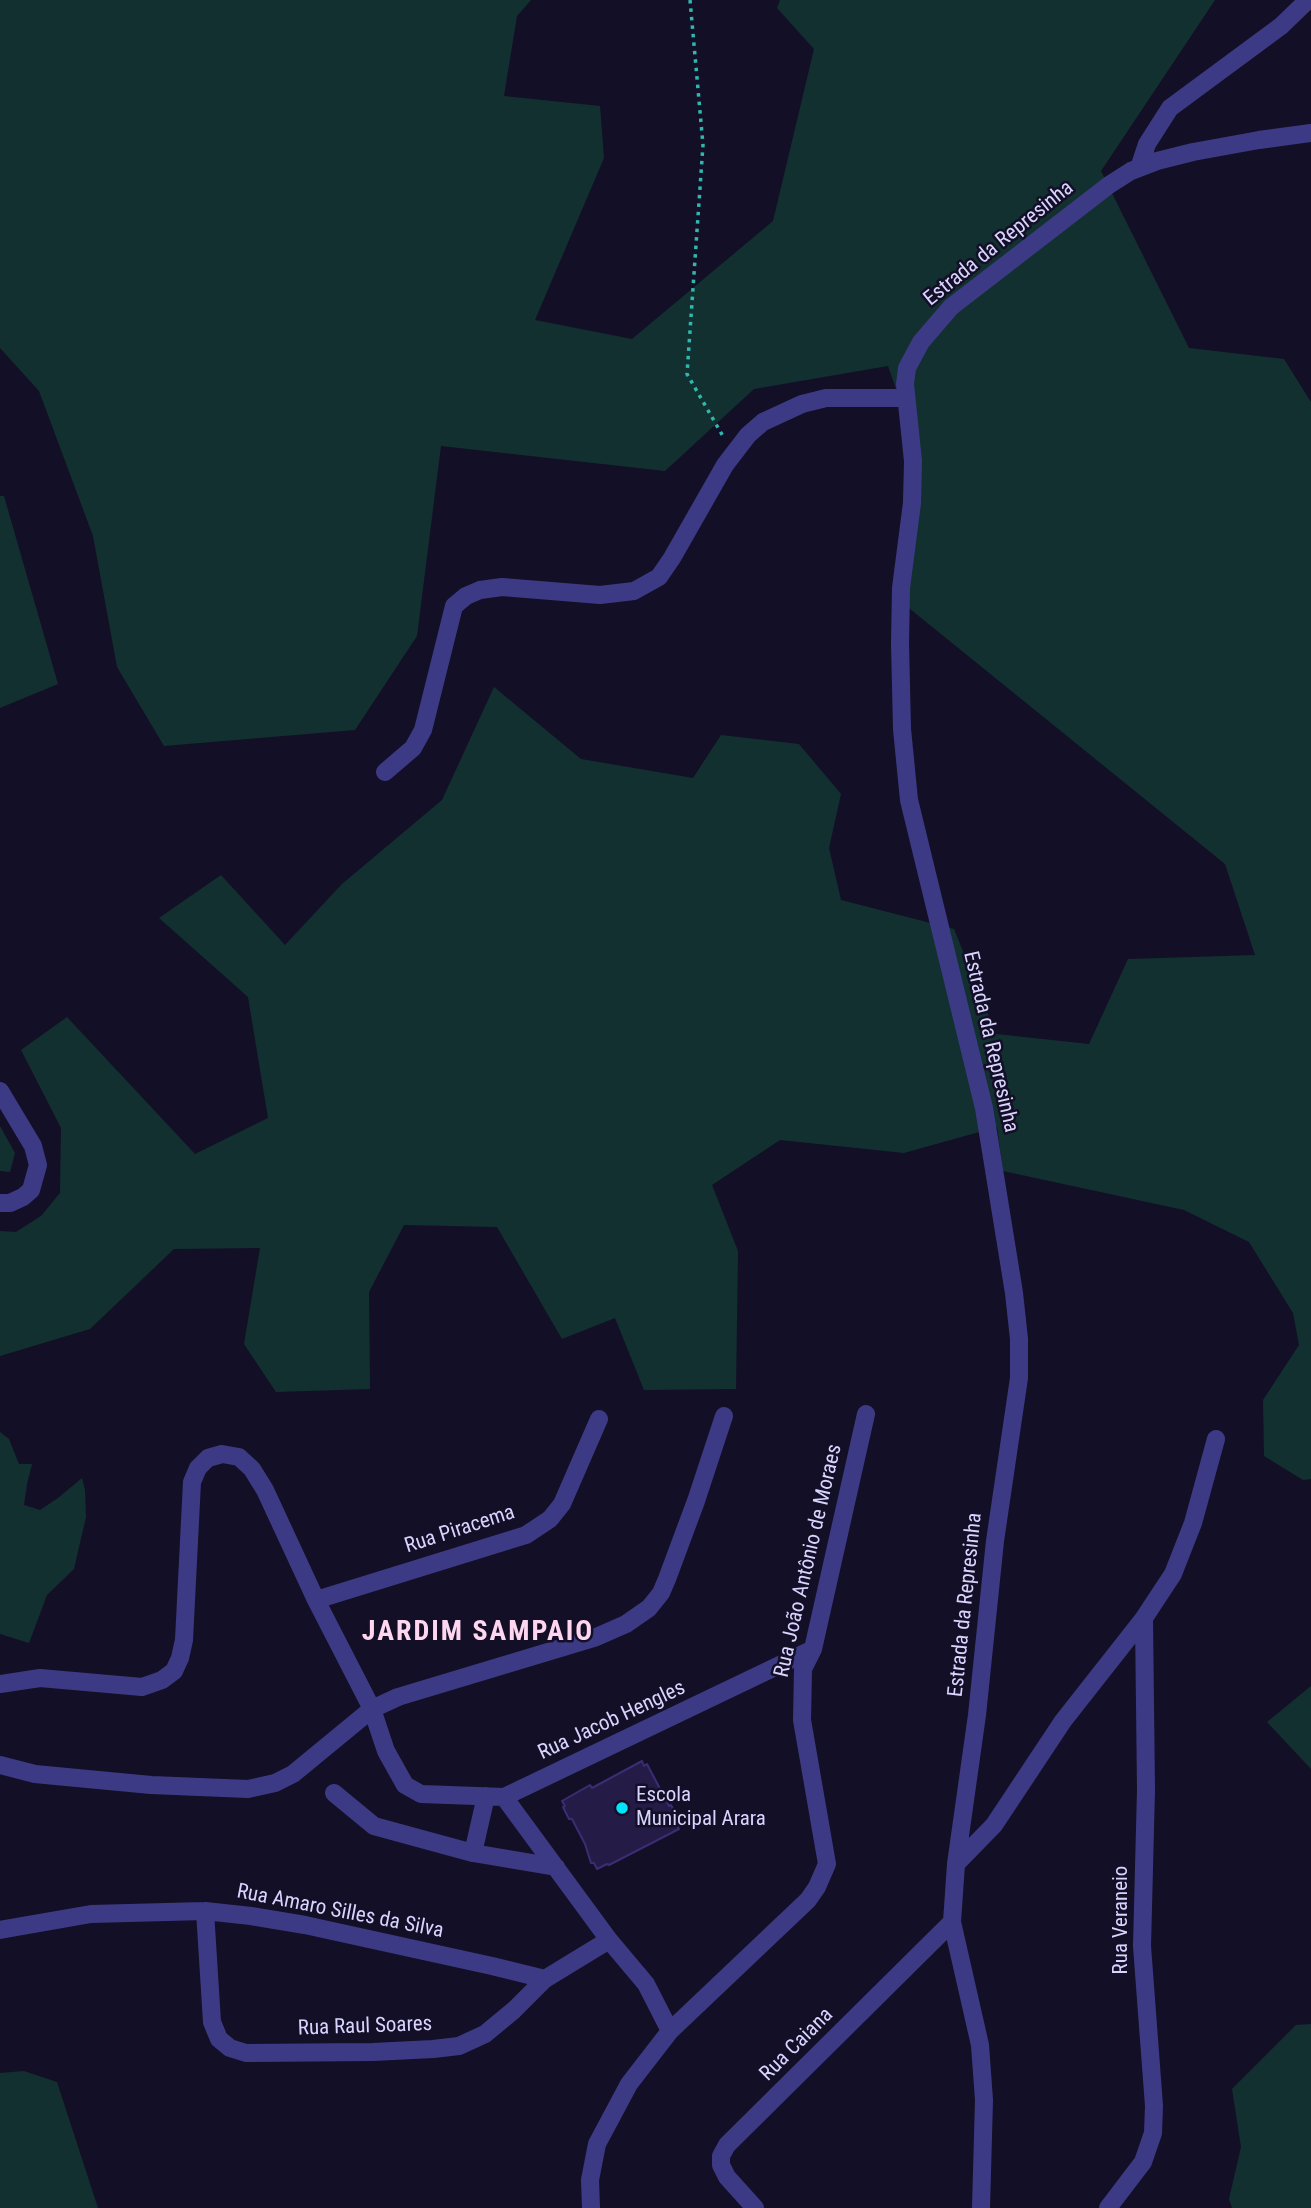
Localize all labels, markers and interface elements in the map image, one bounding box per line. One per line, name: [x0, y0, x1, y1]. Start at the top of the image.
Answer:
street label: Estrada da Represinha: [919, 176, 1079, 312]
street label: Estrada da Represinha: [957, 949, 1023, 1135]
street label: Rua João Antônio de Moraes: [770, 1442, 848, 1680]
street label: Rua Piracema: [402, 1500, 518, 1560]
street label: Estrada da Represinha: [944, 1512, 988, 1698]
district label: JARDIM SAMPAIO: [364, 1616, 592, 1650]
street label: Rua Jacob Hengles: [534, 1676, 690, 1766]
place label: Escola Municipal Arara: [636, 1783, 766, 1833]
marker: Escola Municipal Arara: [614, 1800, 630, 1816]
street label: Rua Veraneio: [1109, 1866, 1135, 1974]
street label: Rua Amaro Silles da Silva: [235, 1880, 445, 1944]
street label: Rua Caiana: [755, 2003, 839, 2087]
street label: Rua Raul Soares: [297, 2012, 433, 2042]

